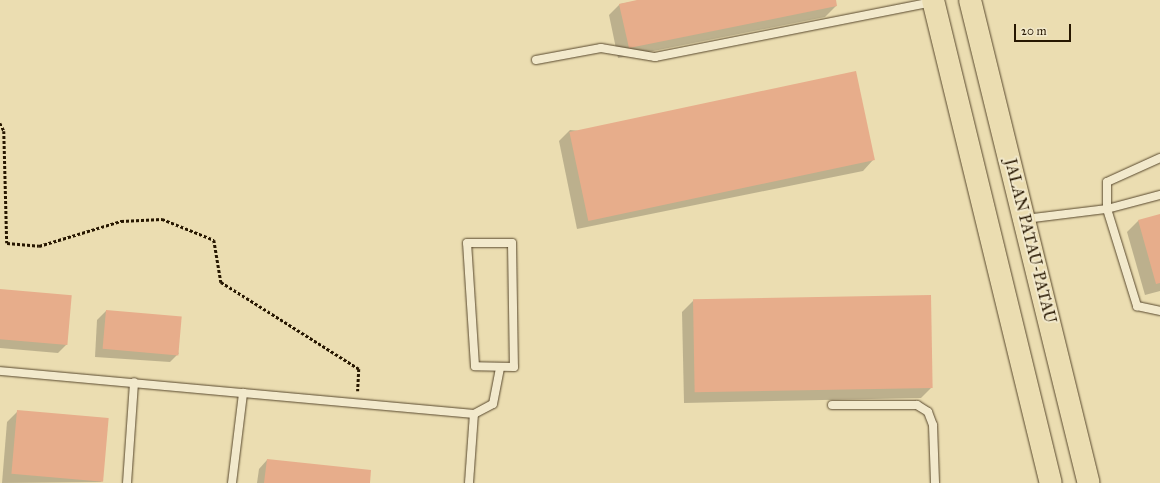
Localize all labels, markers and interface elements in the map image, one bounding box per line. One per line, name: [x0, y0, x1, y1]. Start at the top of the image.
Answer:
scale bar: [1016, 16, 1073, 42]
text: 20 m: [1021, 24, 1047, 38]
street label: JALAN PATAU-PATAU: [1000, 157, 1060, 325]

